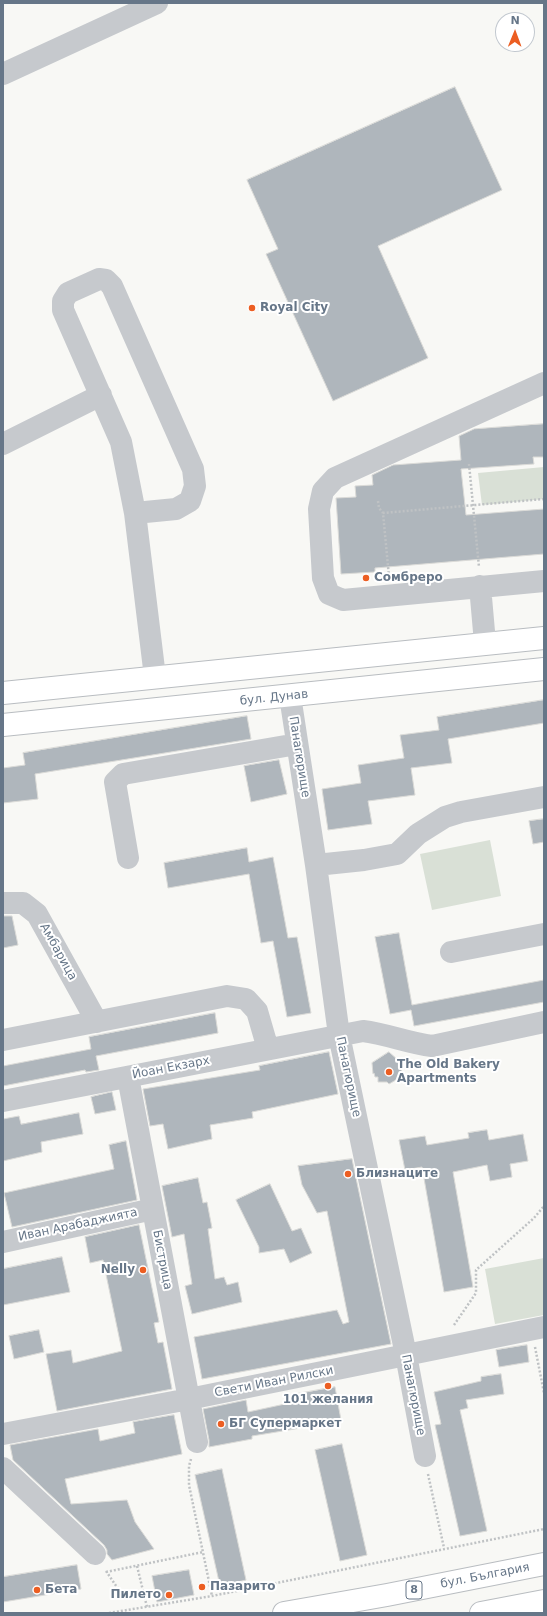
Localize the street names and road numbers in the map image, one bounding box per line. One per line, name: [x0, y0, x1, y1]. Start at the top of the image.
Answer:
street label: бул. Дунав: [239, 687, 309, 709]
street label: Панагюрище: [285, 715, 313, 799]
street label: Амбарица: [36, 921, 80, 983]
street label: Панагюрище: [332, 1035, 364, 1119]
street label: Йоан Екзарх: [131, 1053, 211, 1083]
street label: Иван Арабаджията: [17, 1205, 139, 1245]
street label: Бистрица: [149, 1229, 175, 1291]
street label: Панагюрище: [398, 1353, 428, 1437]
street label: Свети Иван Рилски: [213, 1363, 335, 1401]
street label: бул. България: [439, 1560, 531, 1592]
road number: 8: [406, 1581, 422, 1599]

